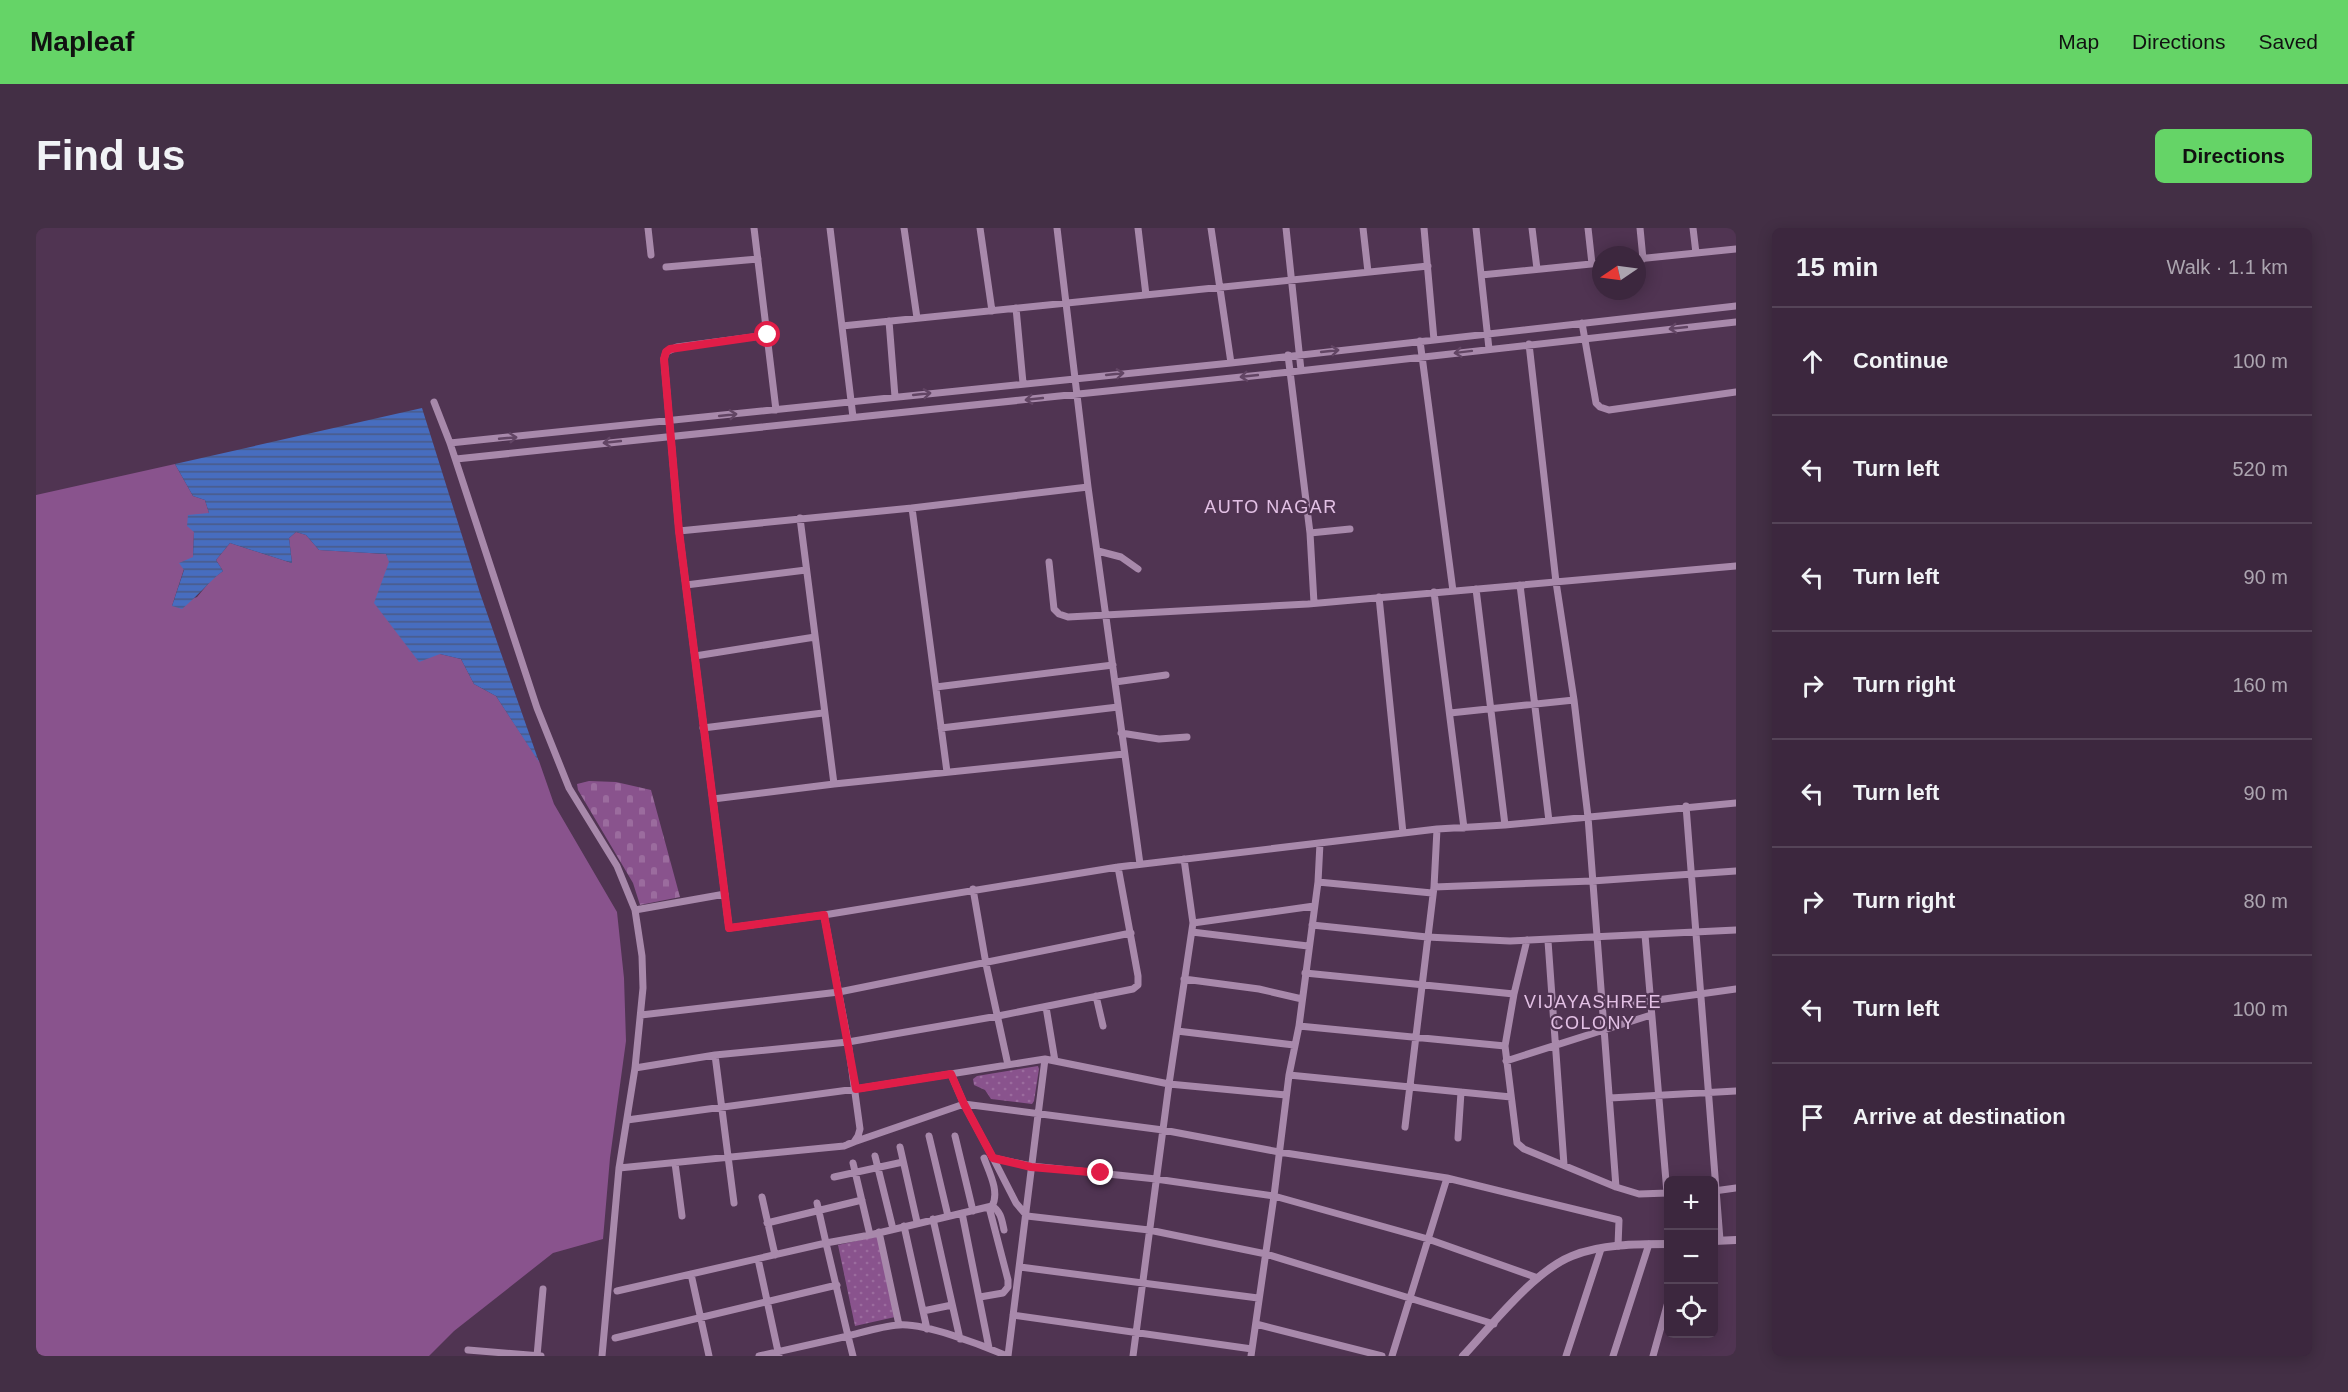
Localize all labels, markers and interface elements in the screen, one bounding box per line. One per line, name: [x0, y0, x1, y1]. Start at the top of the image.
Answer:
text: Mapleaf: [30, 26, 134, 57]
text: Map: [2058, 30, 2099, 53]
text: Directions: [2132, 30, 2225, 53]
text: Saved: [2258, 30, 2318, 53]
button: Directions: [2155, 129, 2312, 183]
text: Find us: [36, 132, 185, 179]
north arrow: [1592, 246, 1646, 300]
text: 15 min: [1796, 252, 1878, 282]
text: Walk · 1.1 km: [2167, 256, 2288, 278]
route start: [754, 321, 780, 347]
one-way arrow: [1668, 323, 1688, 334]
one-way arrow: [1320, 345, 1340, 356]
icon: ahead: [1796, 345, 1829, 378]
one-way arrow: [1454, 347, 1474, 358]
text: Continue: [1853, 348, 1948, 373]
text: 100 m: [2232, 350, 2288, 372]
one-way arrow: [1105, 368, 1125, 379]
one-way arrow: [1239, 371, 1259, 382]
one-way arrow: [911, 388, 931, 399]
one-way arrow: [1024, 394, 1044, 405]
one-way arrow: [717, 409, 737, 420]
one-way arrow: [498, 432, 518, 443]
one-way arrow: [603, 437, 623, 448]
icon: left: [1796, 453, 1829, 486]
text: Turn left: [1853, 456, 1939, 481]
text: 520 m: [2232, 458, 2288, 480]
district label: AUTO NAGAR: [1204, 497, 1338, 517]
icon: left: [1796, 561, 1829, 594]
text: Turn left: [1853, 564, 1939, 589]
text: 90 m: [2244, 566, 2288, 588]
icon: right: [1796, 669, 1829, 702]
text: Turn right: [1853, 672, 1955, 697]
text: 160 m: [2232, 674, 2288, 696]
icon: left: [1796, 777, 1829, 810]
text: Turn left: [1853, 780, 1939, 805]
text: 90 m: [2244, 782, 2288, 804]
icon: right: [1796, 885, 1829, 918]
text: Turn right: [1853, 888, 1955, 913]
text: 80 m: [2244, 890, 2288, 912]
district label: VIJAYASHREE COLONY: [1524, 992, 1662, 1033]
icon: left: [1796, 993, 1829, 1026]
text: Turn left: [1853, 996, 1939, 1021]
text: 100 m: [2232, 998, 2288, 1020]
icon: arrive: [1796, 1101, 1829, 1134]
text: Arrive at destination: [1853, 1104, 2066, 1129]
route end: [1087, 1159, 1113, 1185]
map controls: [1664, 1176, 1718, 1338]
button: +: [1664, 1176, 1718, 1230]
button: −: [1664, 1230, 1718, 1284]
button: locate: [1664, 1284, 1718, 1338]

